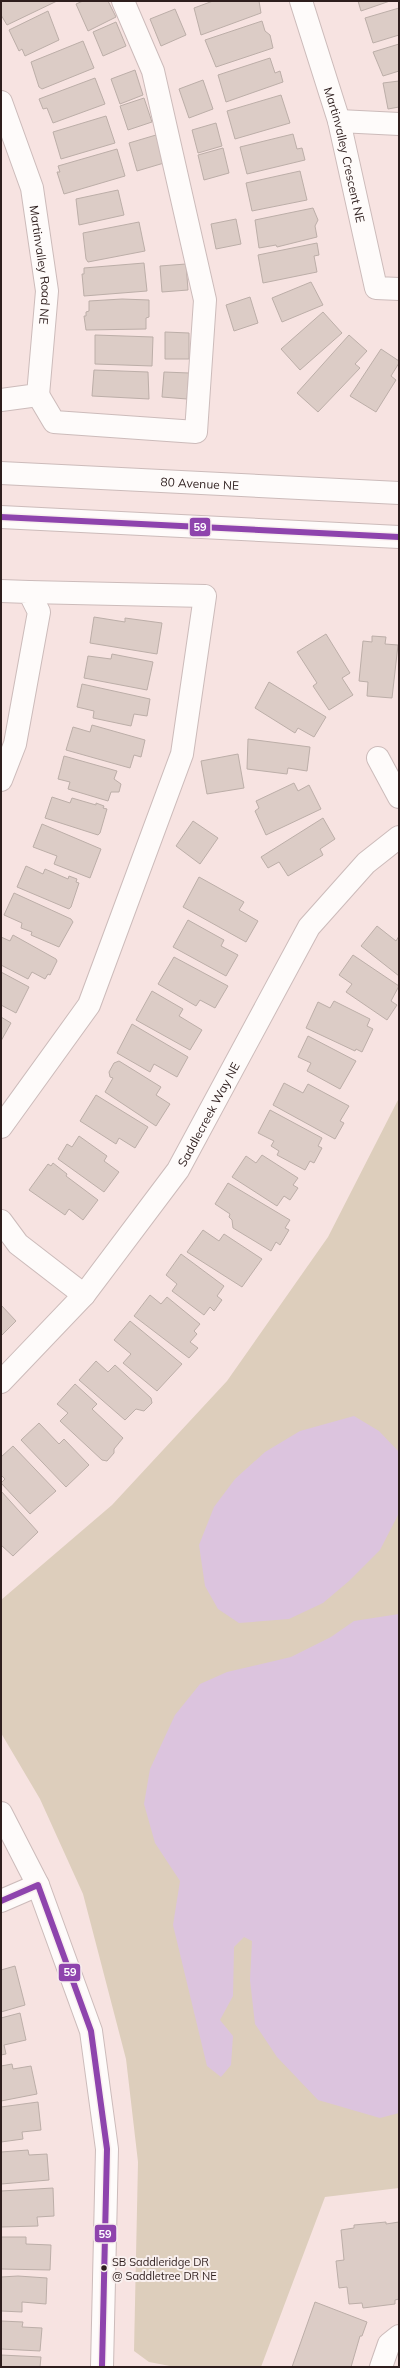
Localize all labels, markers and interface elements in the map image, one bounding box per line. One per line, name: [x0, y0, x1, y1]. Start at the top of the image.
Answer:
street label: Martinvalley Crescent NE: [321, 85, 369, 224]
street label: Martinvalley Road NE: [27, 204, 54, 325]
street label: 80 Avenue NE: [160, 474, 239, 492]
line badge: 59: [189, 517, 211, 537]
text: 59: [193, 520, 207, 534]
street label: Saddlecreek Way NE: [174, 1059, 242, 1169]
line badge: 59: [58, 1963, 81, 1982]
text: 59: [63, 1965, 77, 1979]
line badge: 59: [94, 2224, 117, 2243]
text: 59: [98, 2227, 112, 2241]
place label: SB Saddleridge DR @ Saddletree DR NE: [112, 2255, 217, 2283]
marker: SB Saddleridge DR @ Saddletree DR NE: [99, 2263, 109, 2273]

